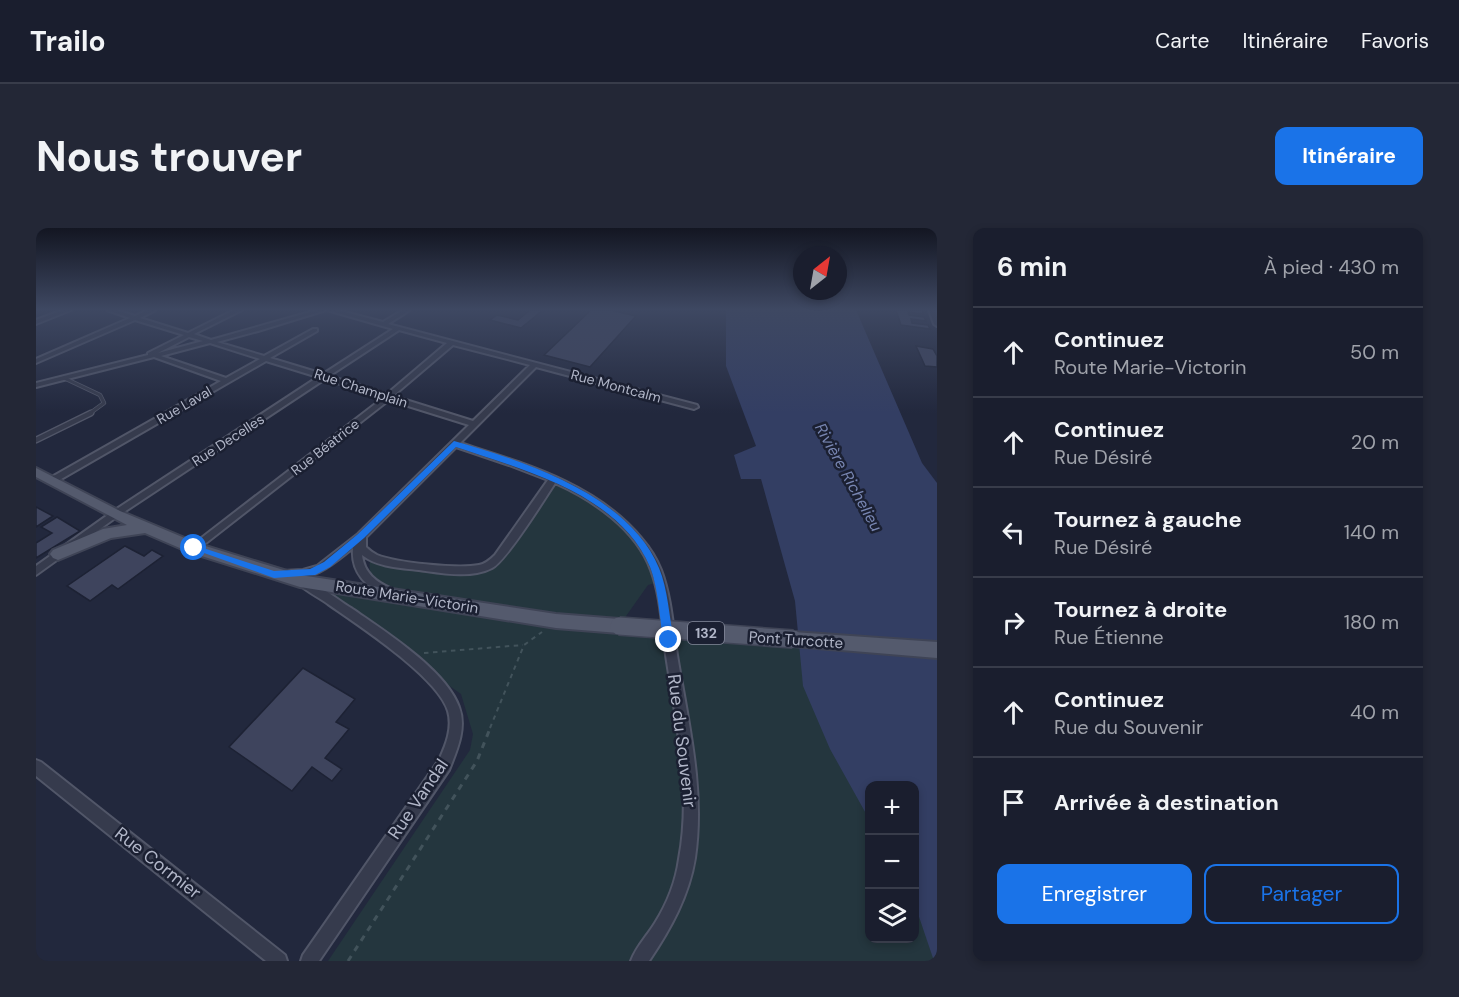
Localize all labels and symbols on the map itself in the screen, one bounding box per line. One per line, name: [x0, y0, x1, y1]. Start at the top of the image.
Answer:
north arrow: [793, 246, 847, 300]
street label: Rue Champlain: [312, 364, 410, 412]
street label: Rue Montcalm: [569, 365, 663, 407]
street label: Rue Laval: [153, 382, 215, 428]
street label: Rue Decelles: [188, 410, 268, 470]
street label: Rue Béatrice: [287, 415, 363, 479]
water label: Rivière Richelieu: [810, 419, 887, 535]
route start: [180, 534, 206, 560]
street label: Route Marie-Victorin: [334, 576, 480, 618]
road number: 132: [688, 622, 724, 644]
route end: [655, 626, 681, 652]
street label: Pont Turcotte: [748, 627, 844, 653]
street label: Rue du Souvenir: [662, 673, 702, 810]
street label: Rue Vandal: [382, 754, 454, 844]
street label: Rue Cormier: [110, 822, 206, 905]

